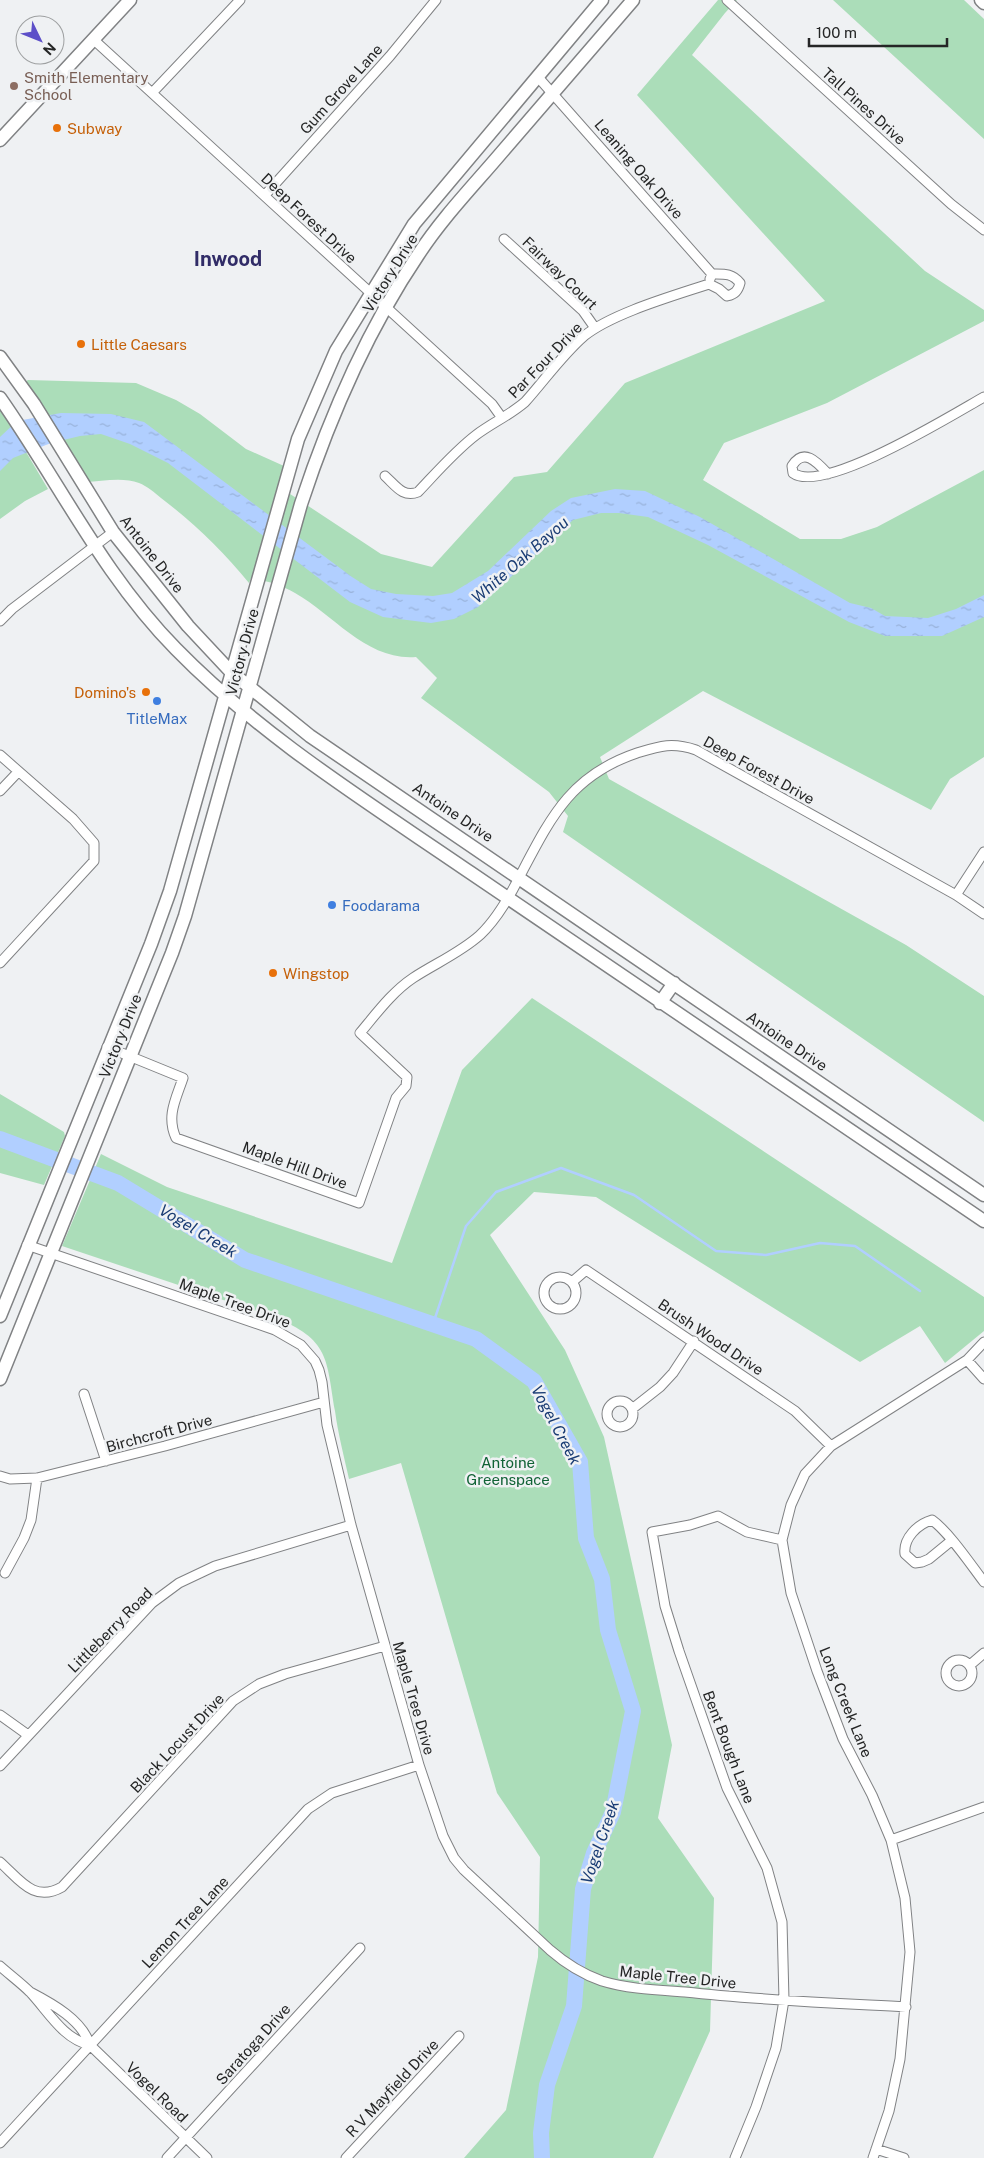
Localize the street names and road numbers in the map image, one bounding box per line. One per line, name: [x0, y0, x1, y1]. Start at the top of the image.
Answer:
street label: Gum Grove Lane: [296, 41, 386, 137]
street label: Tall Pines Drive: [819, 64, 909, 148]
street label: Leaning Oak Drive: [591, 116, 687, 222]
street label: Deep Forest Drive: [258, 169, 360, 267]
street label: Victory Drive: [359, 231, 421, 315]
street label: Fairway Court: [519, 233, 601, 313]
street label: Par Four Drive: [505, 319, 585, 401]
street label: Antoine Drive: [117, 512, 187, 596]
street label: Victory Drive: [222, 607, 262, 697]
street label: Deep Forest Drive: [701, 732, 817, 808]
street label: Antoine Drive: [409, 779, 497, 845]
street label: Victory Drive: [95, 991, 145, 1081]
street label: Antoine Drive: [743, 1008, 831, 1074]
street label: Maple Hill Drive: [240, 1138, 350, 1192]
street label: Maple Tree Drive: [177, 1275, 293, 1331]
street label: Brush Wood Drive: [655, 1295, 767, 1379]
street label: Birchcroft Drive: [104, 1411, 214, 1455]
street label: Littleberry Road: [64, 1584, 156, 1676]
street label: Maple Tree Drive: [390, 1639, 438, 1757]
street label: Long Creek Lane: [816, 1644, 876, 1760]
street label: Bent Bough Lane: [700, 1688, 758, 1806]
street label: Black Locust Drive: [127, 1690, 227, 1796]
street label: Lemon Tree Lane: [138, 1873, 232, 1971]
street label: Maple Tree Drive: [619, 1962, 737, 1992]
street label: Saratoga Drive: [212, 2000, 294, 2088]
street label: R V Mayfield Drive: [342, 2036, 442, 2140]
street label: Vogel Road: [123, 2058, 191, 2126]

